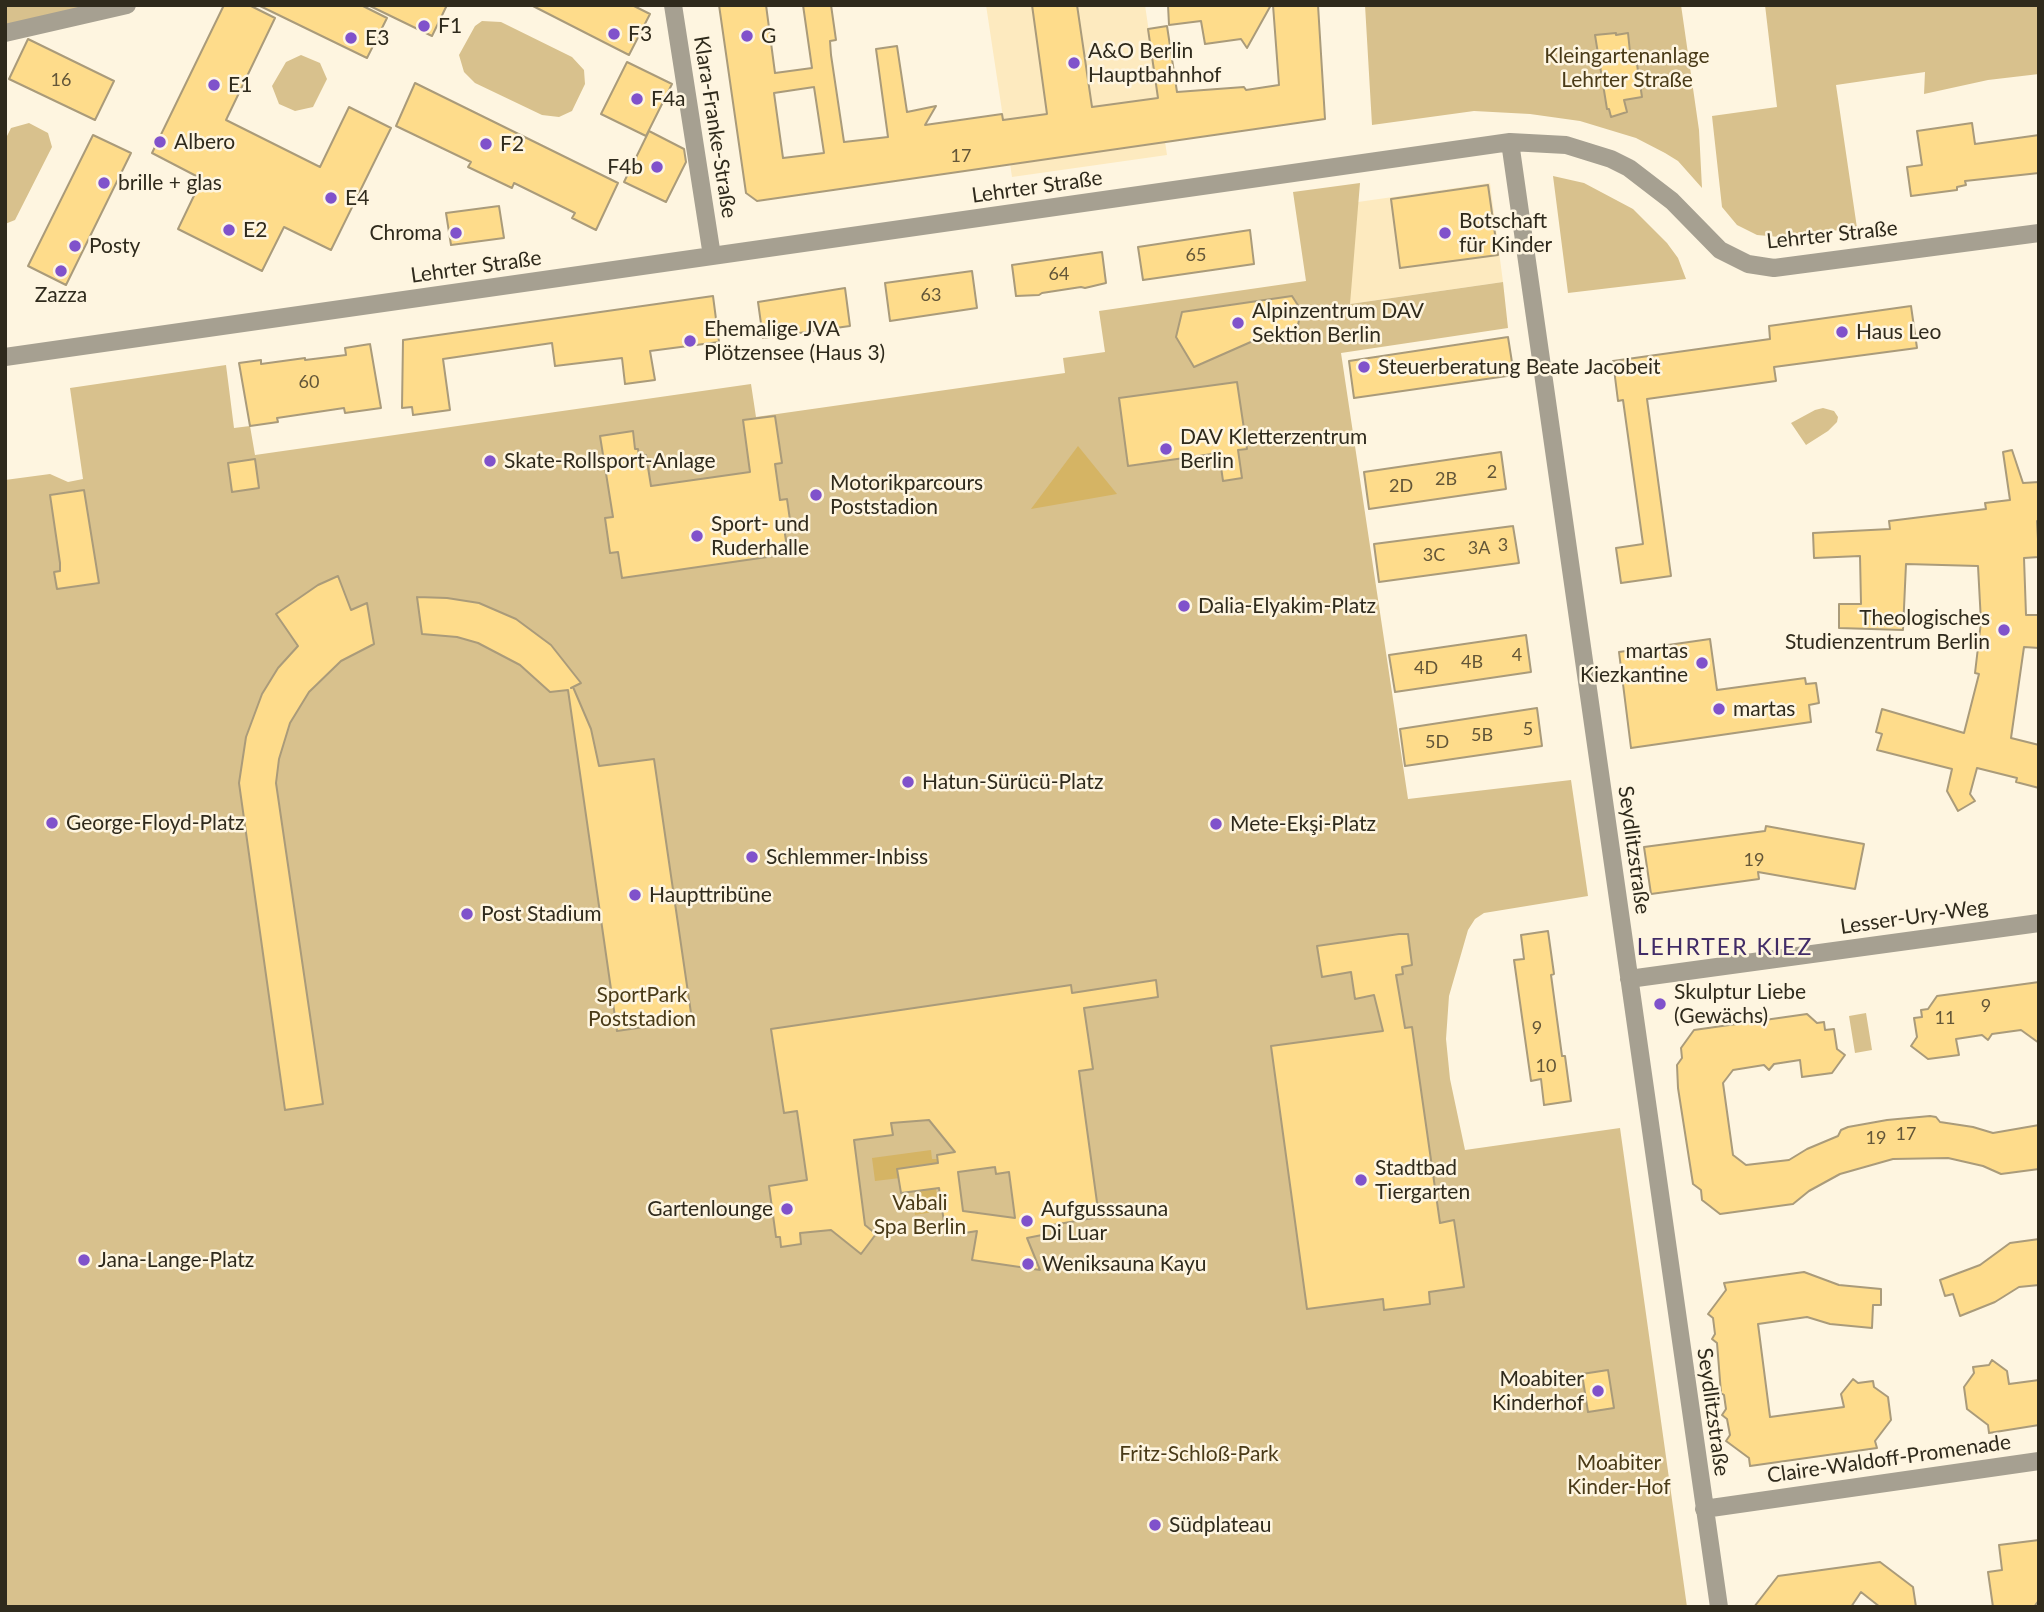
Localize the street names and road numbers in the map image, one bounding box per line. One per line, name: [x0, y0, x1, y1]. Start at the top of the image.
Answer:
street label: Klara-Franke-Straße: [688, 34, 742, 220]
street label: Lehrter Straße: [970, 165, 1104, 209]
street label: Lehrter Straße: [1765, 216, 1899, 254]
street label: Lehrter Straße: [409, 245, 543, 289]
street label: Seydlitzstraße: [1613, 784, 1655, 916]
street label: Lesser-Ury-Weg: [1838, 894, 1990, 940]
street label: Seydlitzstraße: [1692, 1346, 1734, 1478]
street label: Claire-Waldoff-Promenade: [1765, 1429, 2013, 1489]

